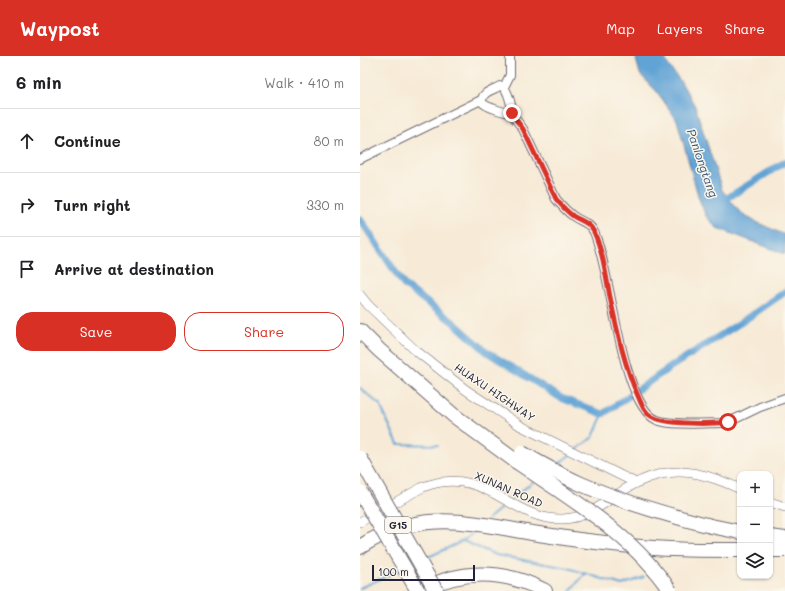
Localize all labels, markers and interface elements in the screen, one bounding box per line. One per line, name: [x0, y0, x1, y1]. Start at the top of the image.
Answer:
text: Waypost: [20, 16, 100, 41]
text: Map: [606, 19, 635, 38]
text: Layers: [657, 19, 703, 38]
text: Share: [725, 19, 765, 38]
text: 6 min: [16, 71, 61, 93]
text: Walk · 410 m: [264, 74, 344, 91]
route end: [503, 104, 521, 122]
water label: Panlongtang: [684, 127, 722, 199]
icon: ahead: [16, 130, 38, 152]
text: Continue: [54, 131, 121, 151]
text: 80 m: [314, 132, 344, 149]
icon: right: [16, 194, 38, 216]
text: Turn right: [54, 195, 131, 215]
text: 330 m: [306, 196, 344, 213]
icon: arrive: [16, 258, 38, 280]
text: Arrive at destination: [54, 259, 214, 279]
button: Save: [16, 312, 176, 351]
button: Share: [184, 312, 344, 351]
street label: HUAXU HIGHWAY: [452, 359, 538, 425]
route start: [719, 413, 737, 431]
street label: XUNAN ROAD: [473, 467, 545, 511]
map controls: [737, 471, 773, 579]
button: +: [737, 471, 773, 507]
button: −: [737, 507, 773, 543]
road number: G15: [385, 517, 411, 533]
button: layers: [737, 543, 773, 579]
scale bar: [372, 563, 475, 582]
text: 100 m: [378, 564, 409, 579]

